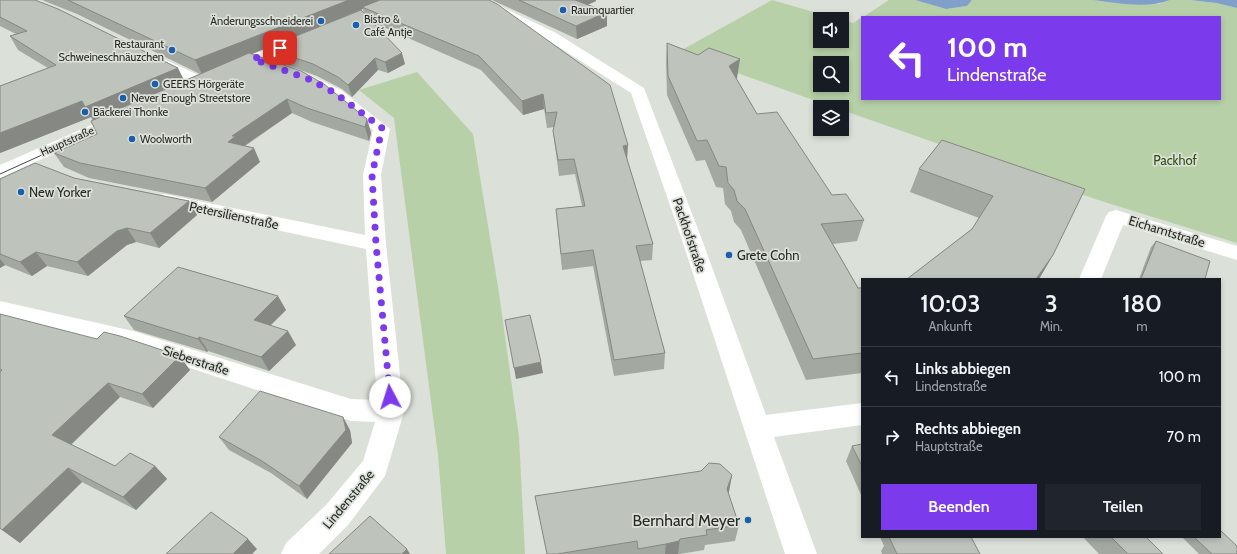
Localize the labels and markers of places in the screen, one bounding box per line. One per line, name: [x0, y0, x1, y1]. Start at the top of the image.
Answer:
place label: Raumquartier: [571, 3, 635, 17]
marker: Raumquartier: [558, 5, 568, 15]
place label: Bistro & Café Antje: [364, 12, 413, 39]
place label: Änderungsschneiderei: [210, 14, 313, 28]
marker: Änderungsschneiderei: [316, 16, 326, 26]
marker: Bistro & Café Antje: [351, 20, 361, 30]
pin: [263, 31, 297, 65]
place label: Restaurant Schweineschnäuzchen: [59, 37, 164, 64]
marker: Restaurant Schweineschnäuzchen: [167, 45, 177, 55]
place label: GEERS Hörgeräte: [163, 77, 245, 91]
marker: GEERS Hörgeräte: [150, 79, 160, 89]
place label: Never Enough Streetstore: [131, 91, 251, 105]
marker: Never Enough Streetstore: [118, 93, 128, 103]
place label: Bäckerei Thonke: [93, 105, 169, 119]
marker: Bäckerei Thonke: [80, 107, 90, 117]
place label: Woolworth: [140, 132, 192, 146]
marker: Woolworth: [127, 134, 137, 144]
place label: New Yorker: [29, 184, 92, 200]
marker: New Yorker: [16, 187, 26, 197]
place label: Grete Cohn: [737, 247, 799, 263]
marker: Grete Cohn: [724, 250, 734, 260]
place label: Bernhard Meyer: [632, 511, 741, 530]
marker: Bernhard Meyer: [743, 515, 753, 525]

